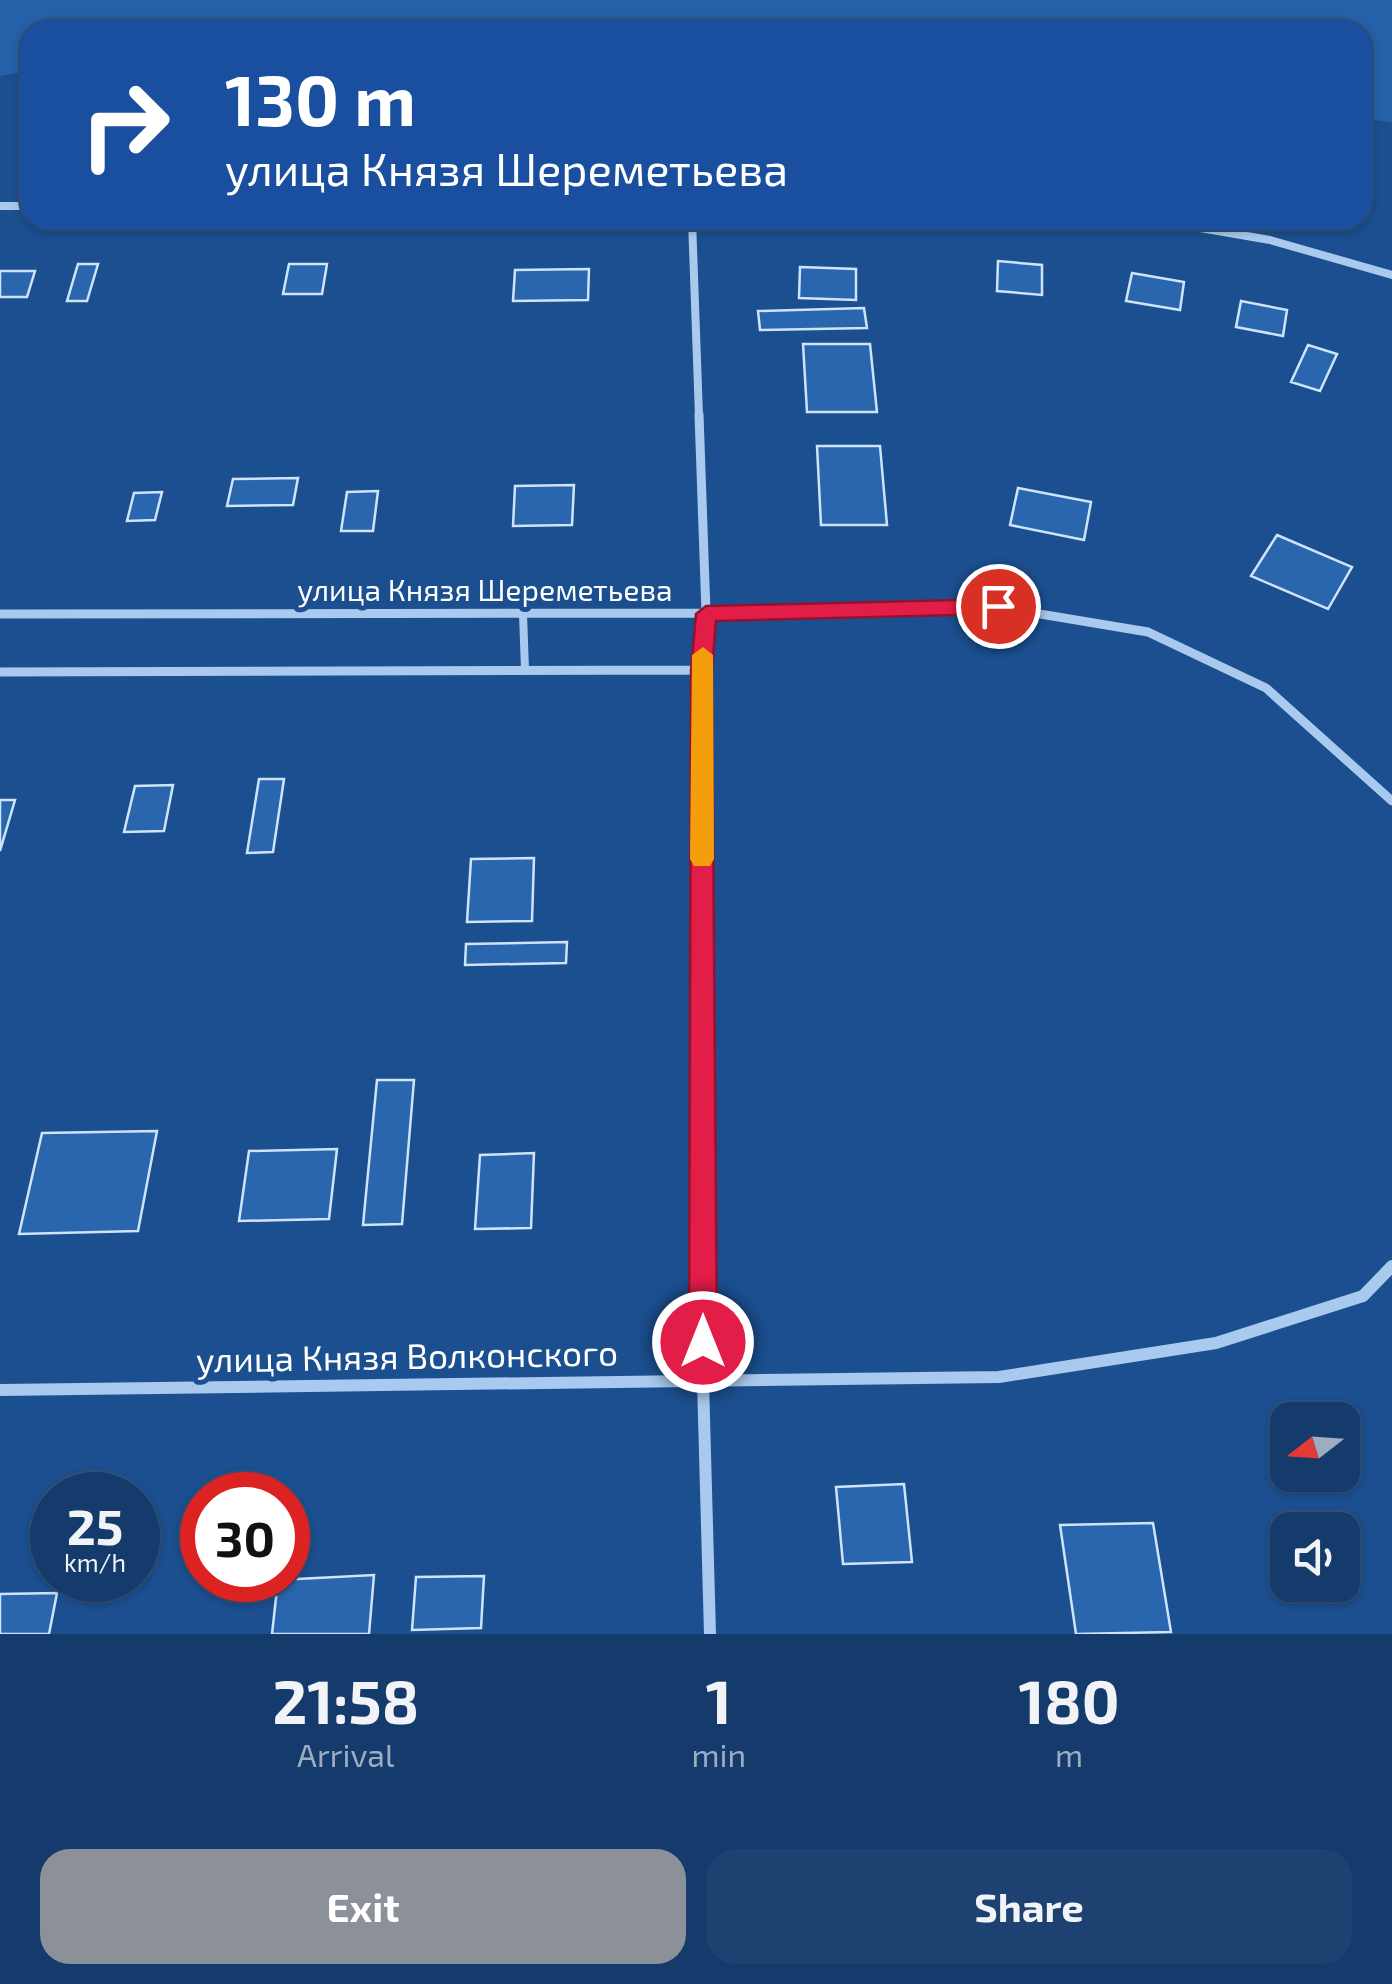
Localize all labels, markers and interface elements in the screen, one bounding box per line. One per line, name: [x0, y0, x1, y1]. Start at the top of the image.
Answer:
text: 130 m: [225, 56, 416, 140]
icon: right: [60, 60, 190, 190]
text: улица Князя Шереметьева: [225, 141, 788, 195]
pin: [956, 564, 1041, 649]
street label: улица Князя Шереметьева: [297, 571, 673, 608]
icon: arrive: [971, 579, 1026, 634]
position arrow: [651, 1290, 755, 1394]
street label: улица Князя Волконского: [196, 1330, 618, 1381]
north arrow: [1270, 1402, 1360, 1492]
map controls: [1270, 1402, 1360, 1602]
speed limit sign: 30: [180, 1472, 310, 1602]
text: 25: [67, 1495, 123, 1555]
button: sound: [1270, 1512, 1360, 1602]
text: km/h: [64, 1547, 126, 1577]
text: 21:58: [272, 1664, 419, 1736]
text: 1: [706, 1664, 732, 1736]
text: 180: [1018, 1664, 1120, 1736]
text: Arrival: [297, 1735, 394, 1773]
text: min: [691, 1735, 746, 1773]
text: m: [1055, 1735, 1083, 1773]
button: Exit: [40, 1849, 686, 1964]
button: Share: [706, 1849, 1352, 1964]

